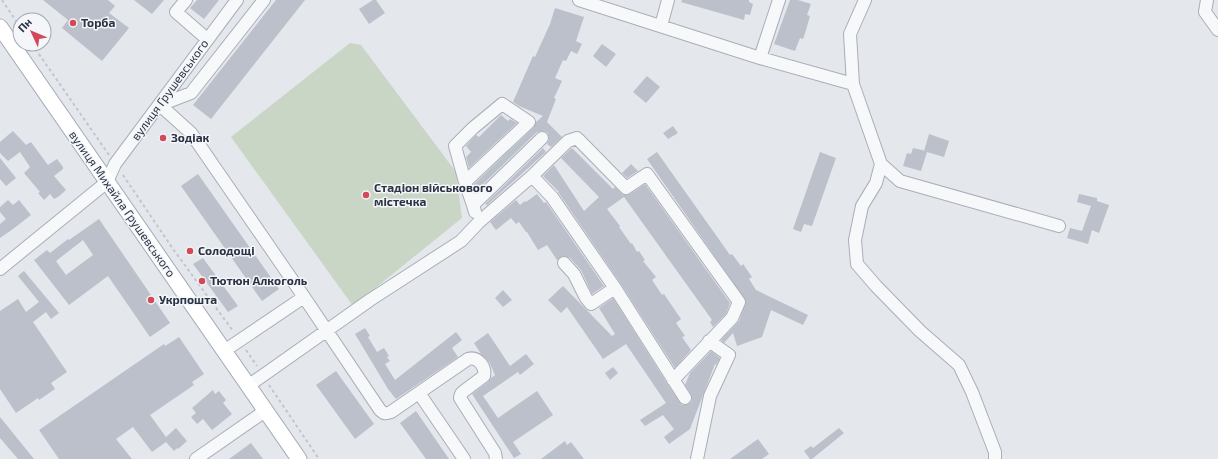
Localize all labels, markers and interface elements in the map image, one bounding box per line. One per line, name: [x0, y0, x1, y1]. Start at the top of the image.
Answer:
north arrow: [12, 12, 52, 52]
text: Пн: [15, 15, 34, 34]
place label: Торба: [81, 15, 116, 29]
marker: Торба: [68, 18, 78, 28]
street label: вулиця Грушевського: [128, 36, 211, 143]
street label: вулиця Михайла Грушевського: [66, 128, 179, 280]
place label: Зодіак: [171, 130, 210, 144]
marker: Зодіак: [158, 133, 168, 143]
place label: Стадіон військового містечка: [374, 180, 493, 208]
marker: Стадіон військового містечка: [361, 190, 371, 200]
place label: Солодощі: [198, 243, 255, 257]
marker: Солодощі: [185, 246, 195, 256]
place label: Тютюн Алкоголь: [210, 273, 308, 287]
marker: Тютюн Алкоголь: [197, 276, 207, 286]
place label: Укрпошта: [159, 292, 217, 306]
marker: Укрпошта: [146, 295, 156, 305]

